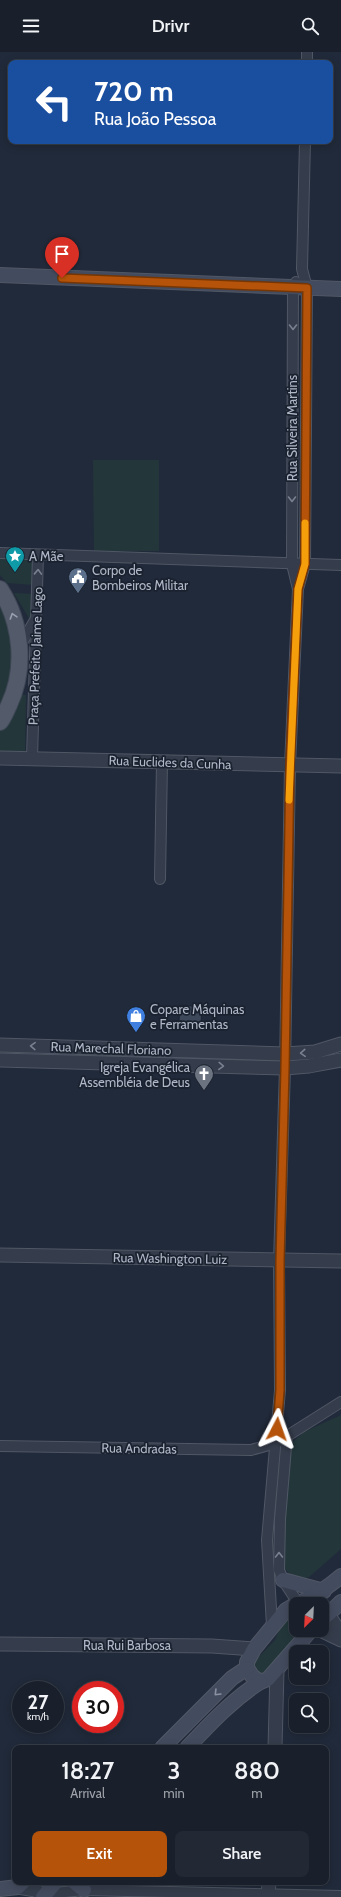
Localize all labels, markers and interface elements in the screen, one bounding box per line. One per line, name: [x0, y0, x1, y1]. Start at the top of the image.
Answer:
icon: menu: [20, 15, 42, 37]
text: Drivr: [152, 15, 189, 37]
icon: search: [299, 15, 321, 37]
text: 720 m: [94, 74, 174, 108]
icon: left: [28, 76, 80, 128]
text: Rua João Pessoa: [94, 108, 216, 130]
pin: [45, 237, 79, 278]
icon: arrive: [51, 243, 73, 265]
one-way arrow: [289, 324, 297, 330]
street label: Rua Silveira Martins: [284, 374, 300, 481]
one-way arrow: [288, 496, 296, 502]
place icon: A Mãe: [4, 545, 26, 573]
place label: A Mãe: [29, 548, 64, 564]
place label: Corpo de Bombeiros Militar: [92, 562, 189, 593]
public building icon: Corpo de Bombeiros Militar: [67, 566, 89, 594]
one-way arrow: [34, 569, 42, 575]
street label: Praça Prefeito Jaime Lago: [25, 587, 45, 725]
one-way arrow: [9, 613, 18, 620]
street label: Rua Euclides da Cunha: [108, 752, 232, 772]
place label: Copare Máquinas e Ferramentas: [150, 1001, 245, 1032]
shop icon: Copare Máquinas e Ferramentas: [125, 1005, 147, 1033]
street label: Rua Marechal Floriano: [50, 1038, 172, 1058]
one-way arrow: [30, 1042, 36, 1050]
one-way arrow: [300, 1049, 306, 1057]
place label: Igreja Evangélica Assembléia de Deus: [79, 1059, 191, 1090]
one-way arrow: [218, 1062, 224, 1070]
church icon: Igreja Evangélica Assembléia de Deus: [193, 1063, 215, 1091]
street label: Rua Washington Luiz: [113, 1249, 227, 1267]
position arrow: [256, 1408, 298, 1450]
street label: Rua Andradas: [101, 1439, 177, 1457]
one-way arrow: [275, 1552, 283, 1558]
north arrow: [289, 1597, 329, 1637]
map controls: [289, 1597, 329, 1733]
street label: Rua Rui Barbosa: [83, 1637, 172, 1653]
button: sound: [289, 1645, 329, 1685]
speed limit sign: 30: [72, 1681, 124, 1733]
one-way arrow: [214, 1688, 222, 1696]
text: 27: [28, 1690, 48, 1714]
button: search: [289, 1693, 329, 1733]
text: km/h: [27, 1710, 49, 1723]
text: 18:27: [61, 1756, 114, 1785]
text: 3: [168, 1756, 181, 1785]
text: 880: [234, 1756, 280, 1785]
text: Arrival: [70, 1785, 105, 1801]
text: min: [163, 1785, 185, 1801]
text: m: [251, 1785, 263, 1801]
button: Exit: [32, 1831, 167, 1877]
button: Share: [175, 1831, 309, 1877]

